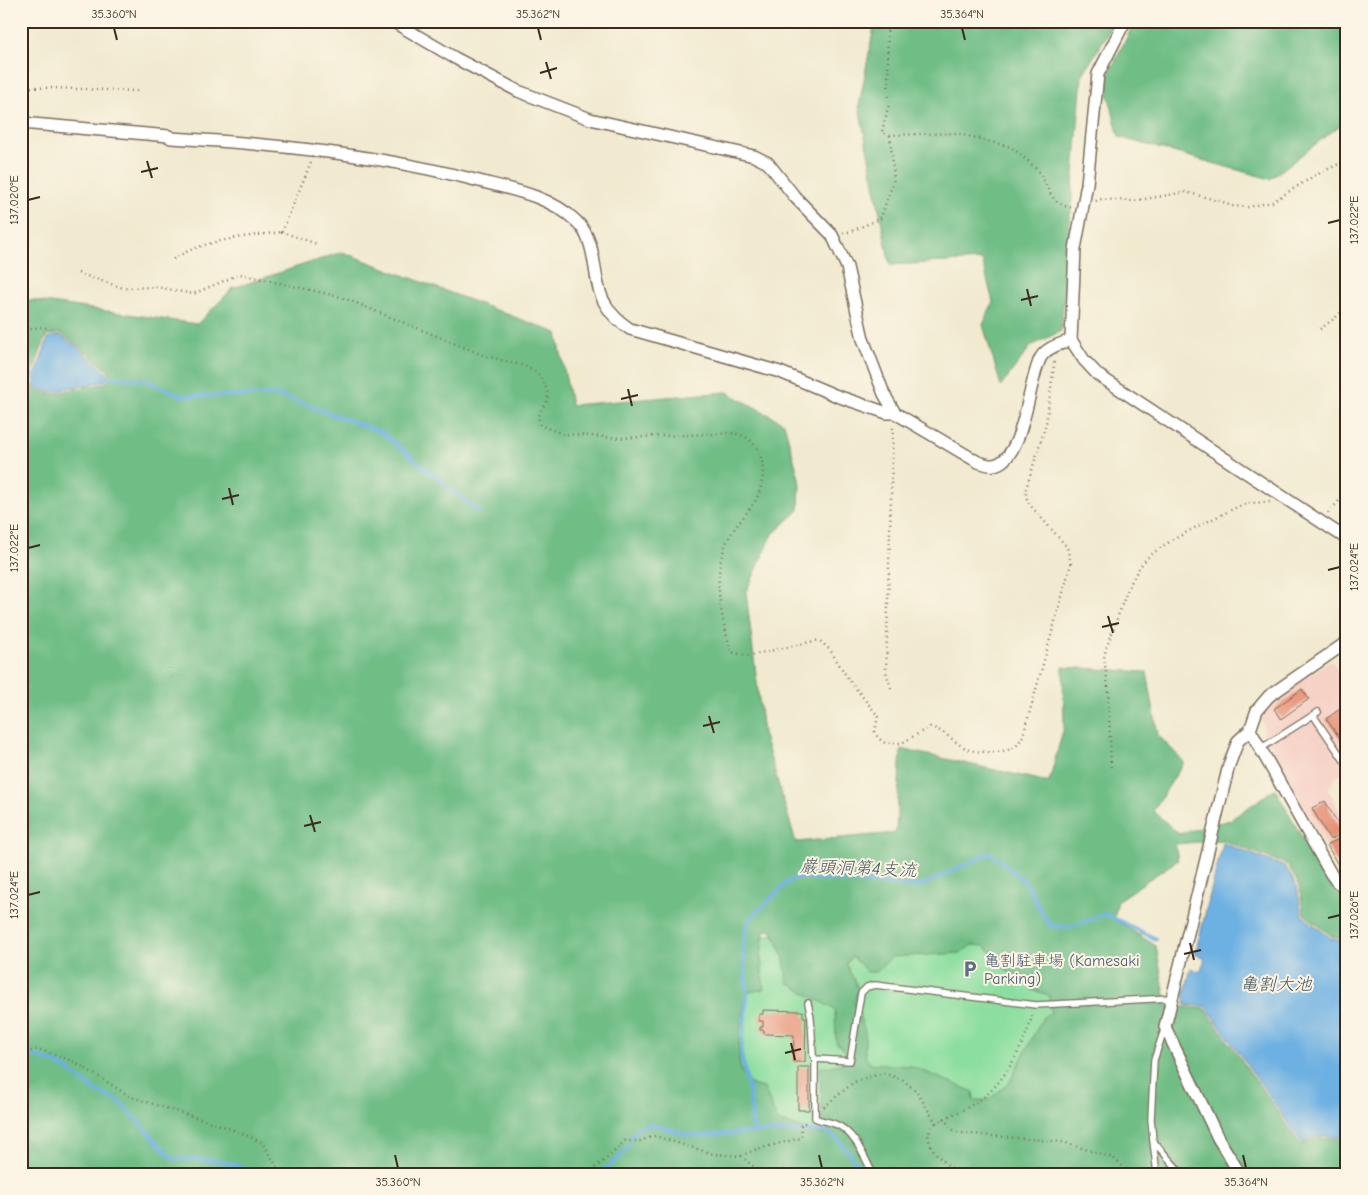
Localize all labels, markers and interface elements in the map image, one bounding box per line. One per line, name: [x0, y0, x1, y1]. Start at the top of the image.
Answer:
text: 35.360°N: [91, 7, 137, 21]
text: 35.362°N: [516, 7, 560, 21]
text: 35.364°N: [940, 7, 984, 21]
text: 137.020°E: [7, 175, 21, 225]
text: 137.022°E: [1347, 196, 1361, 244]
text: 137.022°E: [7, 524, 21, 572]
text: 137.024°E: [1347, 543, 1361, 591]
water label: 巌頭洞第4支流: [799, 856, 918, 881]
text: 137.024°E: [7, 871, 21, 919]
text: 137.026°E: [1347, 891, 1361, 939]
place label: 亀割駐車場 (Kamesaki Parking): [984, 952, 1140, 988]
parking icon: 亀割駐車場 (Kamesaki Parking): [960, 959, 980, 979]
water label: 亀割大池: [1240, 974, 1313, 995]
text: 35.360°N: [375, 1175, 421, 1189]
text: 35.362°N: [800, 1175, 844, 1189]
text: 35.364°N: [1224, 1175, 1268, 1189]

